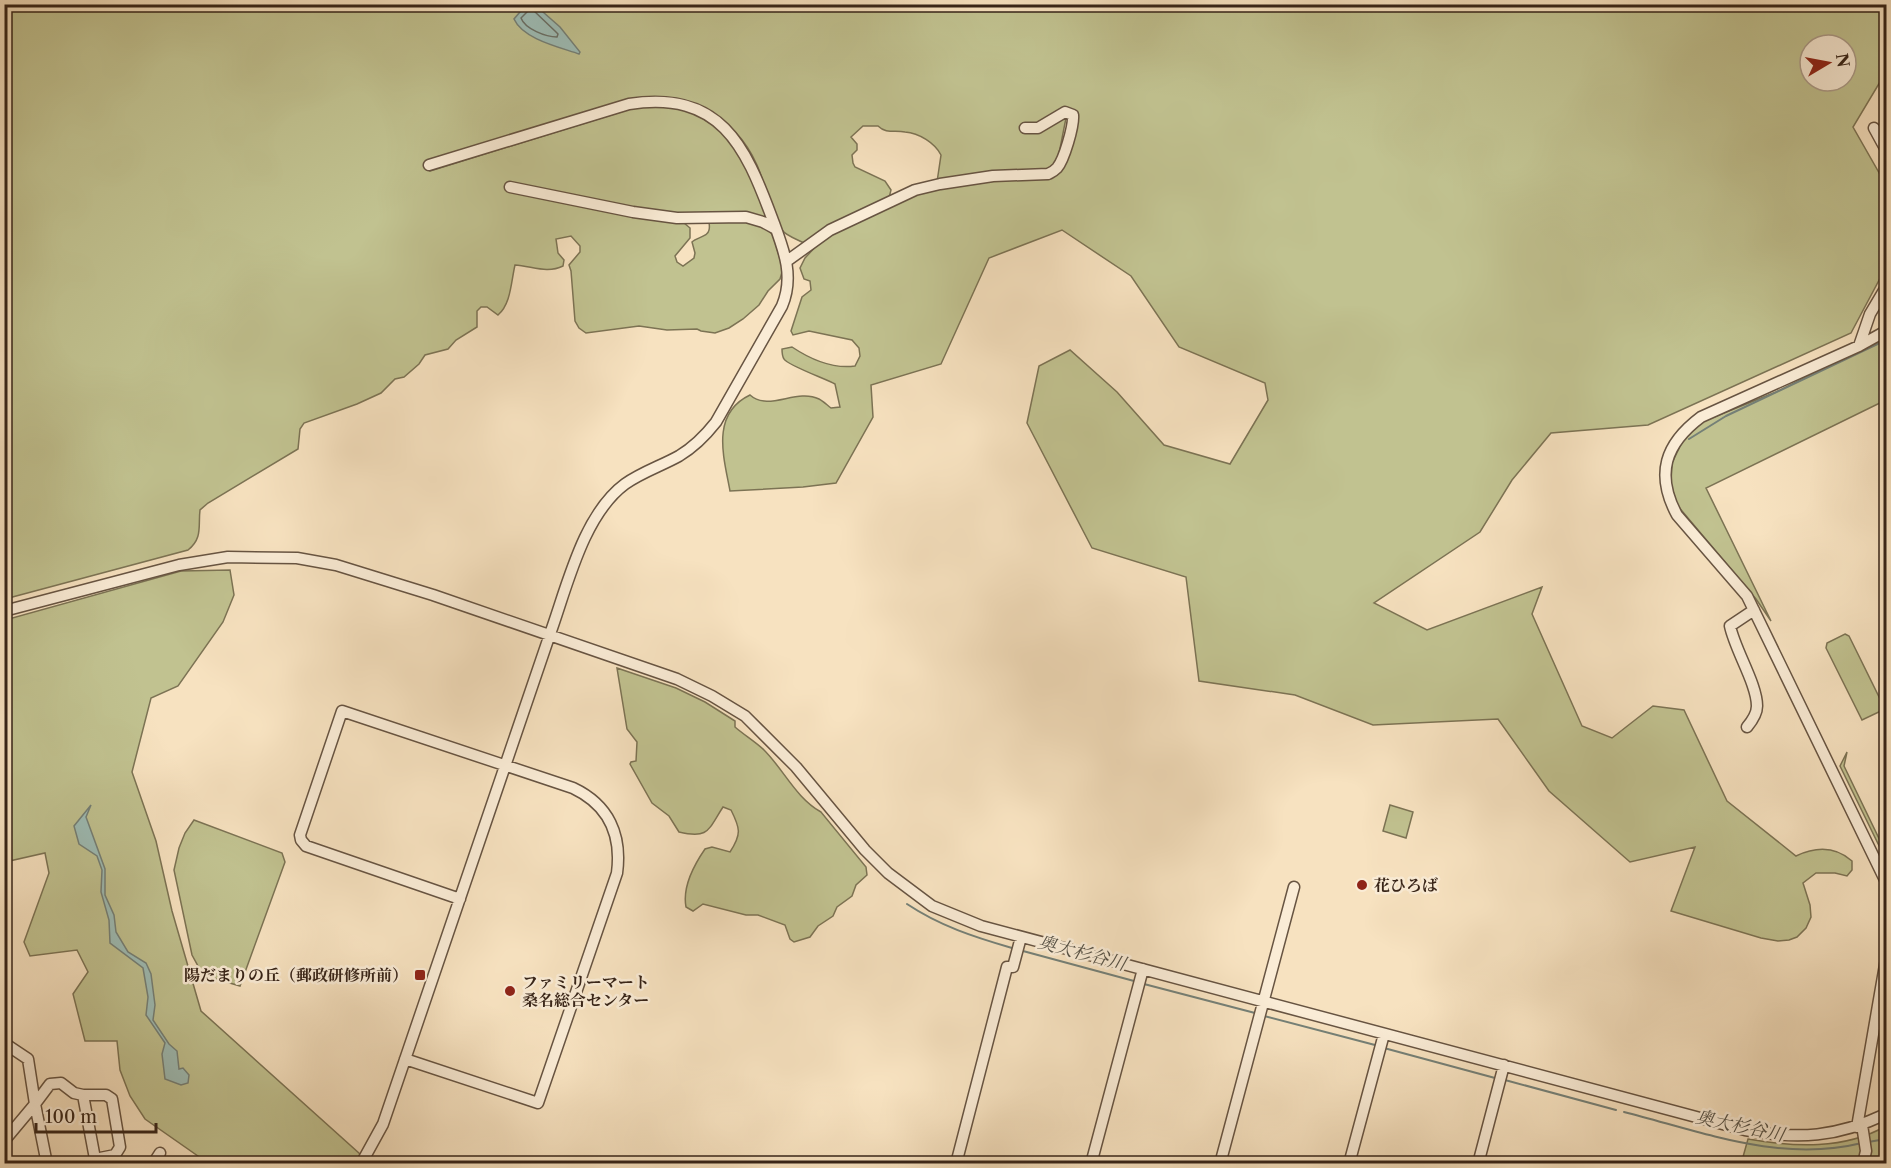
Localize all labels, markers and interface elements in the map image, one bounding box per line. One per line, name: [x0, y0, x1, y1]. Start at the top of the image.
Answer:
north arrow: [1798, 33, 1858, 93]
text: N: [1832, 52, 1854, 69]
place label: 花ひろば: [1374, 875, 1438, 895]
marker: 花ひろば: [1355, 878, 1369, 892]
water label: 奥大杉谷川: [1036, 931, 1130, 976]
place label: 陽だまりの丘（郵政研修所前）: [184, 965, 408, 985]
marker: 陽だまりの丘（郵政研修所前）: [413, 968, 427, 982]
place label: ファミリーマート 桑名総合センター: [522, 972, 650, 1010]
marker: ファミリーマート 桑名総合センター: [503, 984, 517, 998]
scale bar: [36, 1096, 156, 1134]
text: 100 m: [45, 1106, 97, 1128]
water label: 奥大杉谷川: [1694, 1106, 1788, 1147]

